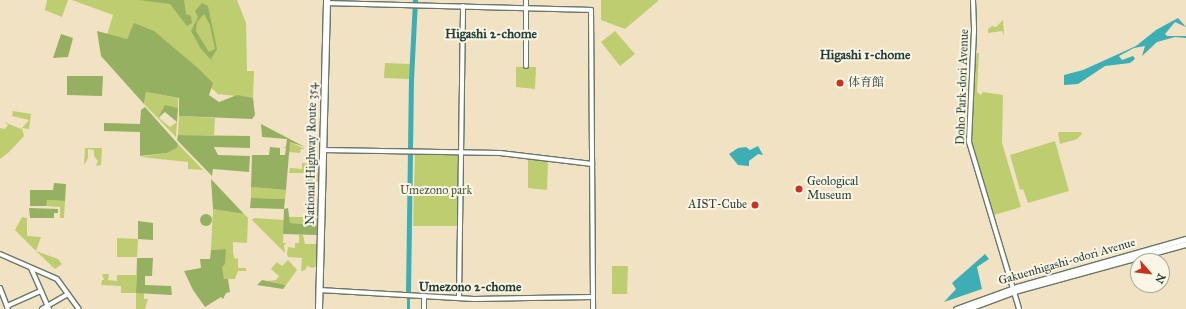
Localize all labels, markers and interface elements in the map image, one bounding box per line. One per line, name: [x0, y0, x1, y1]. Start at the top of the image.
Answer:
district label: Higashi 2-chome: [445, 26, 537, 42]
street label: Doho Park-dori Avenue: [954, 29, 972, 145]
district label: Higashi 1-chome: [820, 47, 910, 63]
place label: 体育館: [848, 76, 884, 90]
marker: 体育館: [835, 78, 845, 88]
street label: National Highway Route 354: [304, 83, 320, 225]
place label: Geological Museum: [807, 175, 858, 203]
park label: Umezono park: [400, 184, 472, 198]
marker: Geological Museum: [794, 184, 804, 194]
place label: AIST-Cube: [688, 198, 747, 212]
marker: AIST-Cube: [750, 200, 760, 210]
street label: Gakuenhigashi-odori Avenue: [997, 236, 1137, 288]
north arrow: [1130, 253, 1170, 293]
text: N: [1152, 271, 1168, 286]
district label: Umezono 2-chome: [419, 279, 521, 295]

